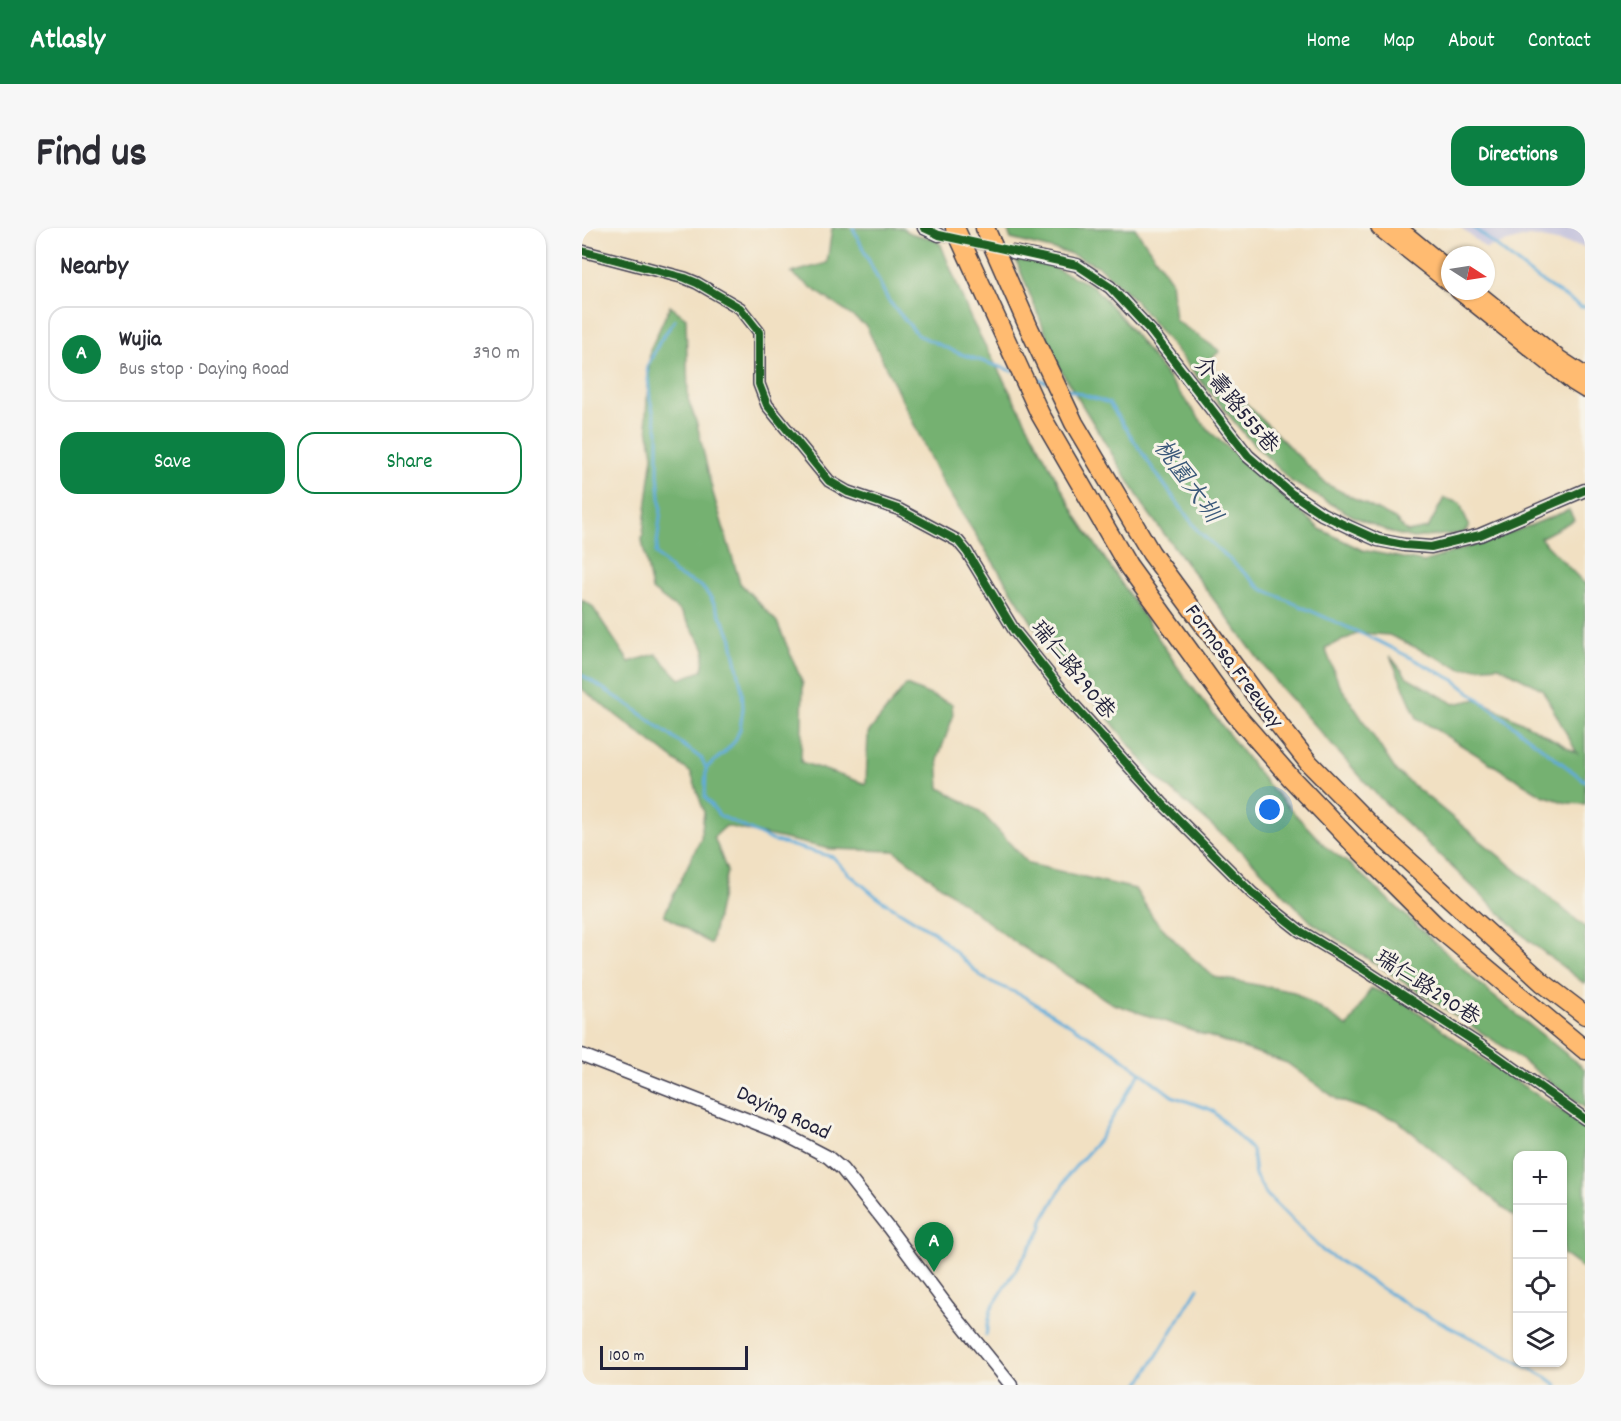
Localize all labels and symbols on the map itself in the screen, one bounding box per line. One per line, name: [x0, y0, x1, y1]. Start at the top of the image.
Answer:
north arrow: [1441, 246, 1495, 300]
street label: 介壽路555巷: [1185, 351, 1285, 461]
water label: 桃園大圳: [1144, 433, 1230, 533]
street label: Formosa Freeway: [1176, 599, 1291, 736]
street label: 瑞仁路290巷: [1022, 615, 1122, 727]
your location: [1255, 795, 1284, 824]
street label: 瑞仁路290巷: [1368, 943, 1486, 1035]
street label: Daying Road: [731, 1079, 835, 1149]
pin: A: [914, 1222, 954, 1272]
scale bar: [600, 1343, 748, 1370]

